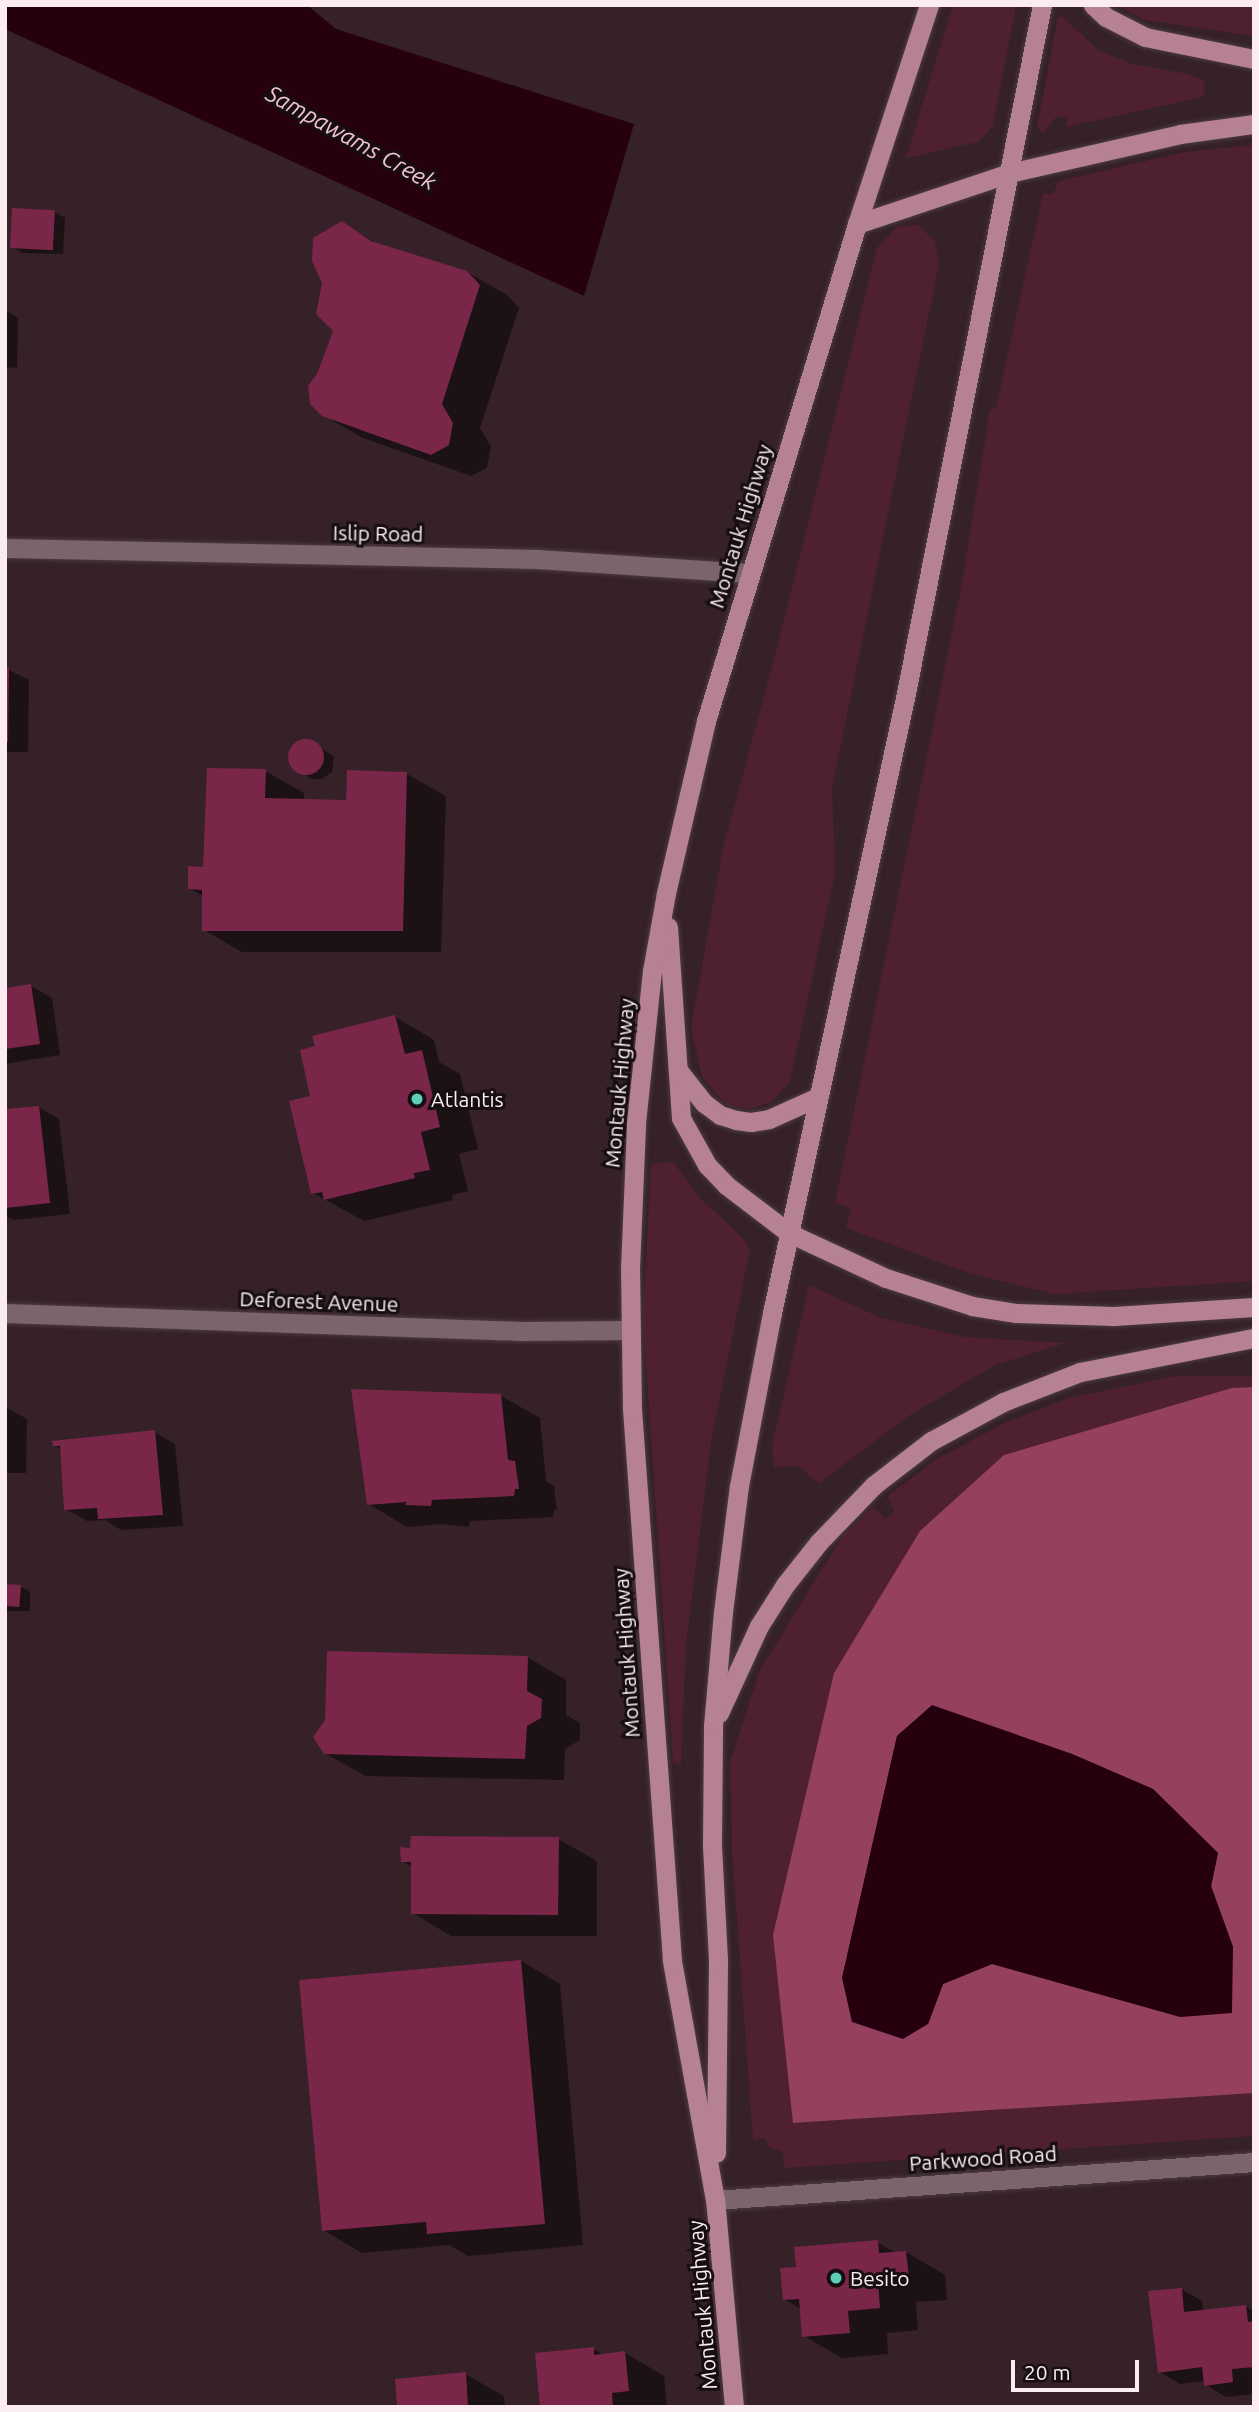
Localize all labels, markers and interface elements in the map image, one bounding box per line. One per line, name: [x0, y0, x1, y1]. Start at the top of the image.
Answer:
water label: Sampawams Creek: [261, 80, 441, 196]
street label: Montauk Highway: [703, 441, 777, 611]
street label: Islip Road: [332, 520, 424, 546]
street label: Montauk Highway: [599, 997, 639, 1169]
place label: Atlantis: [431, 1086, 504, 1112]
marker: Atlantis: [409, 1091, 425, 1107]
street label: Deforest Avenue: [239, 1286, 399, 1316]
street label: Montauk Highway: [608, 1567, 644, 1739]
street label: Parkwood Road: [908, 2140, 1058, 2176]
street label: Montauk Highway: [682, 2219, 722, 2391]
place label: Besito: [850, 2265, 910, 2291]
marker: Besito: [828, 2270, 844, 2286]
scale bar: [1014, 2346, 1142, 2390]
text: 20 m: [1024, 2360, 1071, 2384]

